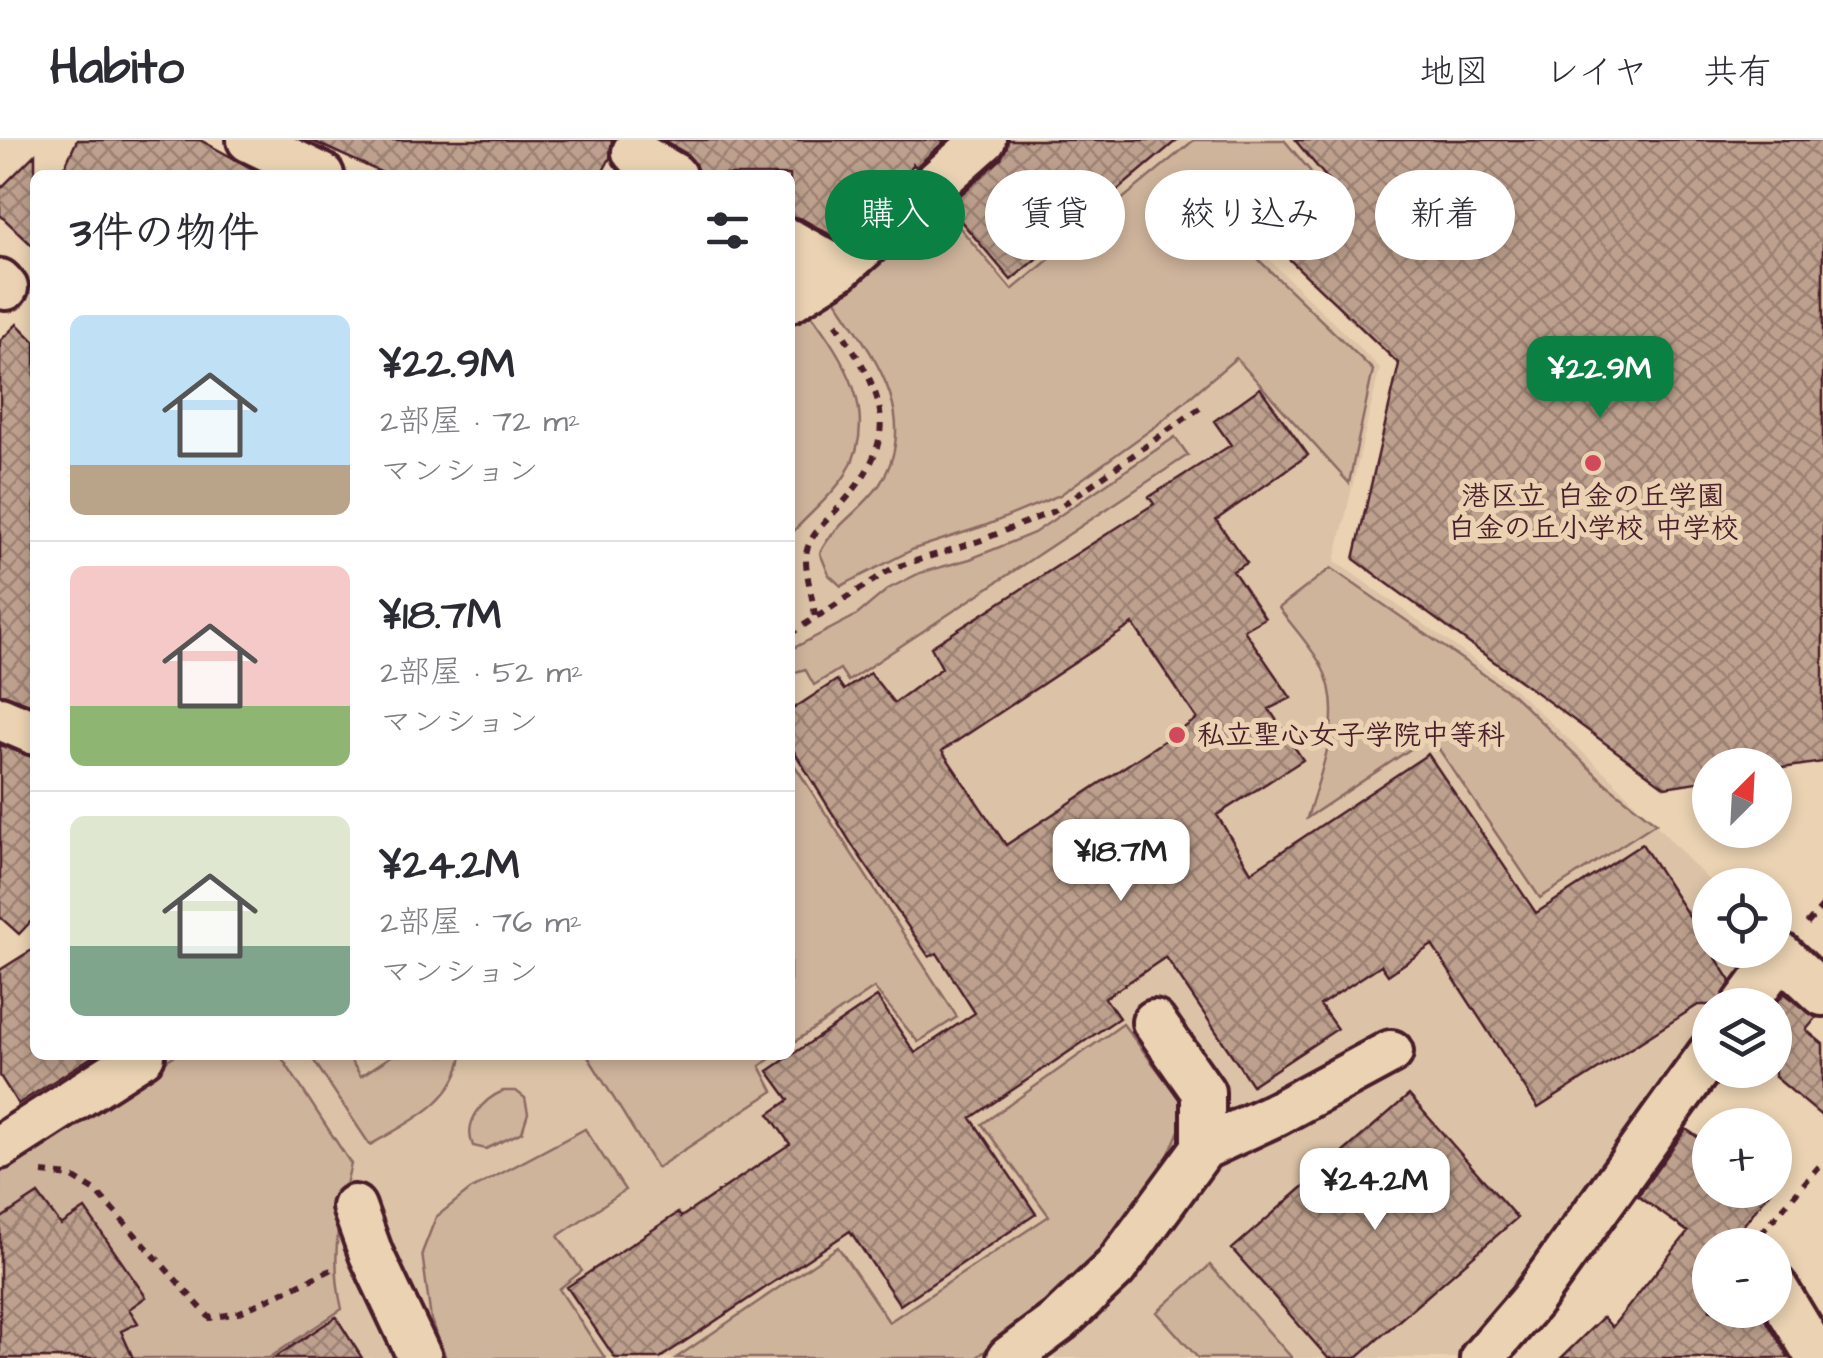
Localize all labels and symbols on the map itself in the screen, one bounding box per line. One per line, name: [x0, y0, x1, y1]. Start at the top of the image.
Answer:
pin: ¥22.9M: [1519, 336, 1681, 421]
marker: 港区立 白金の丘学園 白金の丘小学校 中学校: [1582, 452, 1604, 474]
place label: 港区立 白金の丘学園 白金の丘小学校 中学校: [1447, 477, 1739, 548]
place label: 私立聖心女子学院中等科: [1197, 716, 1505, 755]
marker: 私立聖心女子学院中等科: [1166, 724, 1188, 746]
north arrow: [1692, 748, 1792, 848]
pin: ¥18.7M: [1040, 819, 1202, 904]
pin: ¥24.2M: [1294, 1148, 1456, 1233]

